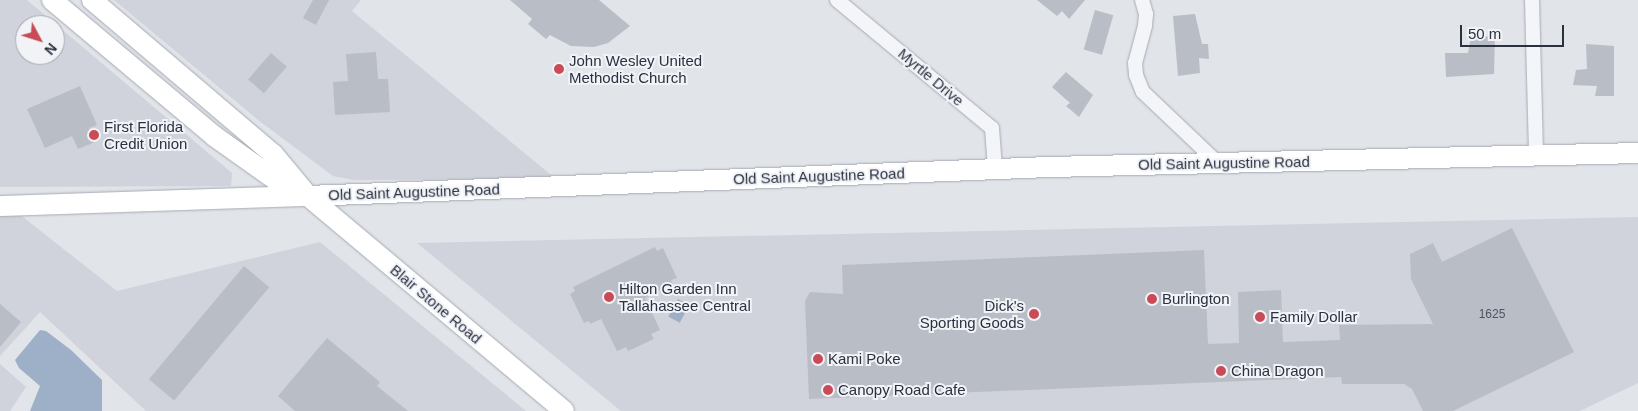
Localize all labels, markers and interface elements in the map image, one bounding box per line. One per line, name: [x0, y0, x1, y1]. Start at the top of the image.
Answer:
north arrow: [15, 15, 65, 65]
scale bar: [1463, 15, 1567, 47]
text: 50 m: [1468, 25, 1501, 42]
text: N: [41, 40, 60, 58]
street label: Myrtle Drive: [895, 44, 967, 110]
place label: John Wesley United Methodist Church: [569, 51, 702, 86]
marker: John Wesley United Methodist Church: [553, 63, 565, 75]
place label: First Florida Credit Union: [104, 117, 187, 152]
marker: First Florida Credit Union: [88, 129, 100, 141]
street label: Old Saint Augustine Road: [1138, 152, 1310, 174]
street label: Old Saint Augustine Road: [732, 164, 906, 188]
street label: Old Saint Augustine Road: [327, 180, 501, 204]
street label: Blair Stone Road: [387, 261, 485, 347]
place label: Hilton Garden Inn Tallahassee Central: [619, 279, 751, 314]
place label: Burlington: [1162, 290, 1230, 308]
marker: Hilton Garden Inn Tallahassee Central: [603, 291, 615, 303]
marker: Burlington: [1146, 293, 1158, 305]
place label: Dick's Sporting Goods: [920, 296, 1024, 331]
marker: Dick's Sporting Goods: [1028, 308, 1040, 320]
place label: Family Dollar: [1270, 308, 1358, 326]
house number: 1625: [1479, 308, 1505, 322]
marker: Family Dollar: [1254, 311, 1266, 323]
place label: Kami Poke: [828, 350, 901, 368]
marker: Kami Poke: [812, 353, 824, 365]
place label: China Dragon: [1231, 362, 1324, 380]
marker: China Dragon: [1215, 365, 1227, 377]
place label: Canopy Road Cafe: [838, 381, 966, 399]
marker: Canopy Road Cafe: [822, 384, 834, 396]

